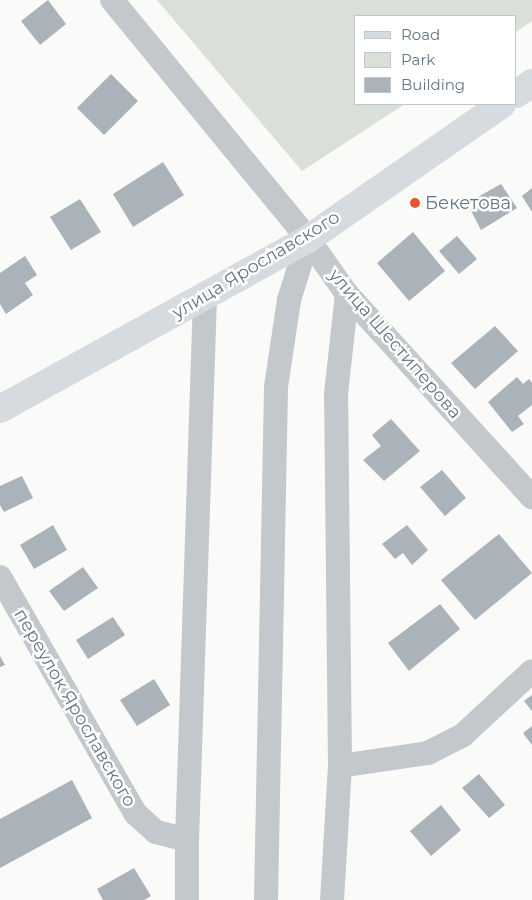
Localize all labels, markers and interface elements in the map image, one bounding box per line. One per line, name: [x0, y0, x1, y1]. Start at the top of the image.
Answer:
legend: [354, 15, 517, 105]
text: Road: [401, 25, 440, 44]
text: Park: [401, 50, 435, 69]
text: Building: [401, 75, 465, 94]
place label: Бекетова: [425, 192, 511, 214]
marker: Бекетова: [409, 197, 421, 209]
street label: улица Ярославского: [168, 206, 344, 324]
street label: улица Шестиперова: [324, 265, 466, 423]
street label: переулок Ярославского: [9, 605, 141, 811]

